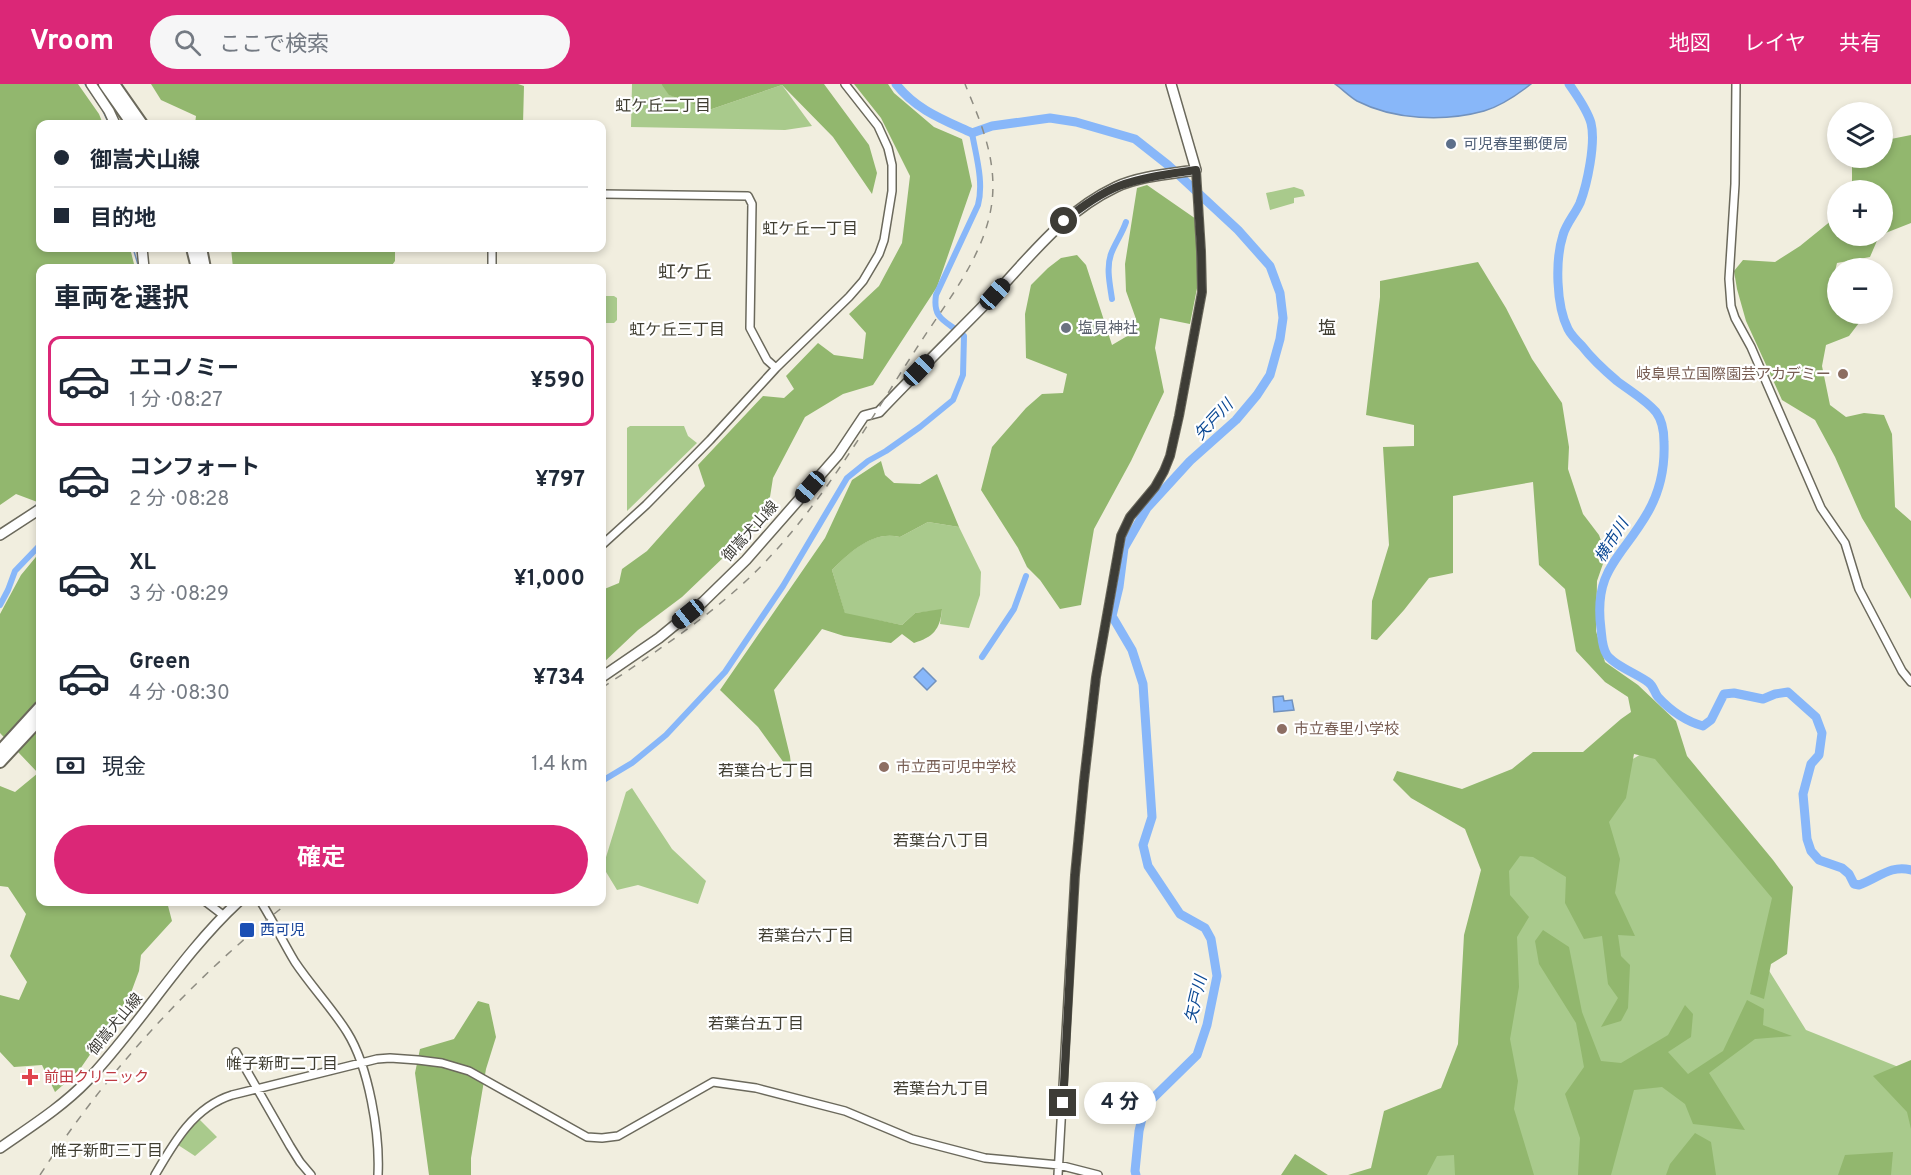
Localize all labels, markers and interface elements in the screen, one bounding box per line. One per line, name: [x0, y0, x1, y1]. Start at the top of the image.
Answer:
search box: [150, 15, 570, 69]
text: Vroom: [30, 24, 114, 60]
icon: search: [171, 26, 204, 59]
text: 地図: [1669, 31, 1711, 58]
text: レイヤ: [1744, 31, 1806, 58]
text: 共有: [1839, 31, 1881, 58]
text: ここで検索: [219, 32, 329, 59]
district label: 虹ケ丘二丁目: [615, 97, 711, 117]
map controls: [1827, 102, 1893, 324]
button: layers: [1827, 102, 1893, 168]
place label: 可児春里郵便局: [1463, 136, 1568, 155]
marker: 可児春里郵便局: [1444, 137, 1458, 151]
text: 御嵩犬山線: [90, 148, 200, 175]
button: +: [1827, 180, 1893, 246]
text: 目的地: [90, 206, 156, 233]
route start: [1050, 207, 1077, 234]
district label: 虹ケ丘一丁目: [762, 220, 858, 240]
button: −: [1827, 258, 1893, 324]
district label: 虹ケ丘: [658, 262, 712, 285]
car: [976, 275, 1014, 313]
text: 車両を選択: [54, 283, 189, 317]
district label: 塩: [1318, 318, 1336, 341]
place label: 塩見神社: [1078, 319, 1138, 339]
district label: 虹ケ丘三丁目: [629, 321, 725, 341]
marker: 塩見神社: [1059, 321, 1073, 335]
car: [900, 351, 938, 389]
icon: car: [57, 354, 111, 408]
text: エコノミー: [129, 356, 239, 383]
place label: 岐阜県立国際園芸アカデミー: [1636, 366, 1831, 385]
marker: 岐阜県立国際園芸アカデミー: [1836, 367, 1850, 381]
text: ¥590: [530, 368, 585, 395]
text: 1 分 · 08:27: [129, 388, 223, 414]
water label: 矢戸川: [1191, 395, 1240, 445]
icon: car: [57, 453, 111, 507]
text: コンフォート: [129, 455, 260, 482]
text: ¥797: [535, 467, 585, 494]
car: [791, 468, 829, 506]
text: 2 分 · 08:28: [129, 487, 229, 513]
street label: 御嵩犬山線: [719, 498, 783, 566]
water label: 横市川: [1591, 514, 1635, 567]
text: XL: [129, 550, 156, 577]
icon: car: [57, 552, 111, 606]
text: ¥1,000: [514, 566, 585, 593]
text: 3 分 · 08:29: [129, 582, 229, 608]
car: [668, 596, 708, 632]
text: Green: [129, 649, 191, 676]
icon: car: [57, 651, 111, 705]
text: ¥734: [533, 665, 585, 692]
text: 4 分 · 08:30: [129, 681, 230, 707]
place label: 市立春里小学校: [1294, 721, 1399, 740]
marker: 市立春里小学校: [1275, 722, 1289, 736]
icon: cash: [54, 749, 87, 782]
text: 1.4 km: [531, 752, 588, 778]
text: 現金: [102, 755, 146, 782]
place label: 市立西可児中学校: [896, 759, 1016, 778]
marker: 市立西可児中学校: [877, 760, 891, 774]
district label: 若葉台七丁目: [718, 762, 814, 782]
button: 確定: [54, 825, 588, 894]
district label: 若葉台八丁目: [893, 832, 989, 852]
marker: 西可児: [238, 921, 256, 939]
place label: 西可児: [260, 922, 305, 941]
district label: 若葉台六丁目: [758, 927, 854, 947]
water label: 矢戸川: [1182, 972, 1213, 1025]
street label: 御嵩犬山線: [85, 990, 148, 1060]
district label: 若葉台五丁目: [708, 1015, 804, 1035]
district label: 帷子新町二丁目: [226, 1055, 338, 1075]
marker: 前田クリニック: [21, 1068, 39, 1086]
place label: 前田クリニック: [44, 1069, 149, 1088]
district label: 若葉台九丁目: [893, 1080, 989, 1100]
callout: 4 分: [1084, 1082, 1156, 1124]
route end: [1049, 1089, 1076, 1116]
text: 4 分: [1101, 1090, 1139, 1116]
district label: 帷子新町三丁目: [51, 1142, 163, 1162]

